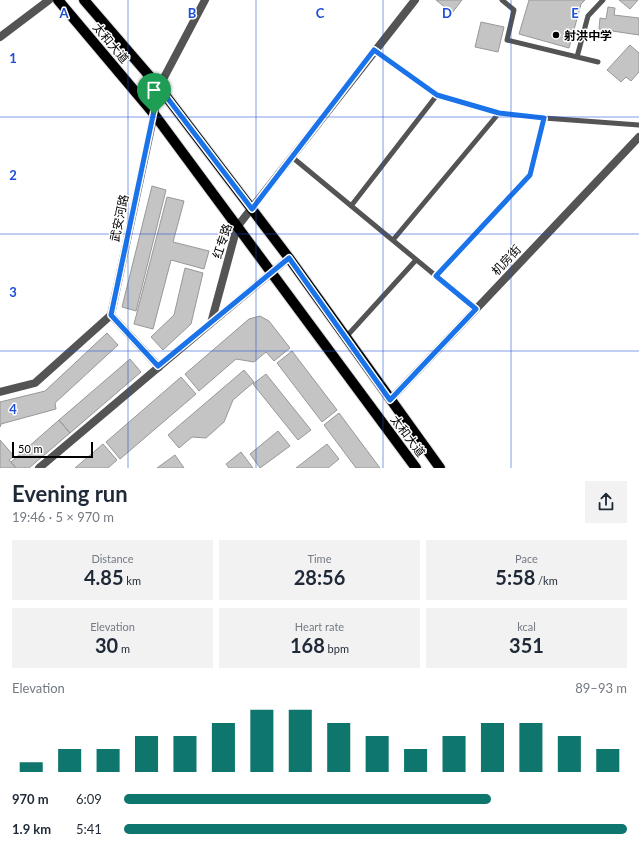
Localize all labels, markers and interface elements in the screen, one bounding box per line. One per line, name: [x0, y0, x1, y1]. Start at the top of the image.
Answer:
text: A: [58, 5, 69, 21]
text: B: [188, 5, 197, 21]
text: C: [316, 5, 325, 21]
text: D: [442, 5, 452, 21]
text: E: [571, 5, 579, 21]
street label: 太和大道: [90, 20, 132, 66]
place label: 射洪中学: [564, 28, 612, 43]
marker: 射洪中学: [551, 30, 561, 40]
text: 1: [9, 50, 17, 66]
pin: [137, 73, 171, 114]
icon: arrive: [143, 79, 165, 101]
text: 2: [9, 167, 17, 183]
street label: 武安河路: [107, 193, 131, 243]
street label: 红专路: [209, 222, 235, 260]
street label: 机房街: [488, 242, 524, 278]
text: 3: [9, 284, 17, 300]
text: 4: [9, 401, 17, 417]
street label: 太和大道: [388, 412, 428, 460]
scale bar: [12, 440, 93, 459]
text: 50 m: [18, 442, 43, 455]
text: Evening run: [12, 480, 128, 507]
button: share: [585, 481, 627, 523]
text: 19:46 · 5 × 970 m: [12, 509, 114, 525]
text: Distance: [91, 552, 134, 565]
text: Time: [308, 552, 331, 565]
text: Pace: [515, 552, 538, 565]
text: 4.85: [84, 565, 124, 589]
text: 28:56: [294, 565, 345, 589]
text: 5:58: [495, 565, 535, 589]
text: km: [124, 574, 141, 587]
text: /km: [535, 574, 558, 587]
text: Elevation: [90, 620, 135, 633]
text: Heart rate: [295, 620, 344, 633]
text: kcal: [517, 620, 536, 633]
text: 30: [95, 633, 118, 657]
text: 168: [290, 633, 325, 657]
text: 351: [509, 633, 544, 657]
text: m: [118, 642, 130, 655]
text: bpm: [325, 642, 349, 655]
text: Elevation: [12, 680, 65, 696]
text: 89–93 m: [575, 680, 627, 696]
text: 970 m: [12, 791, 49, 807]
text: 6:09: [76, 791, 102, 807]
text: 1.9 km: [12, 821, 51, 837]
text: 5:41: [76, 821, 102, 837]

